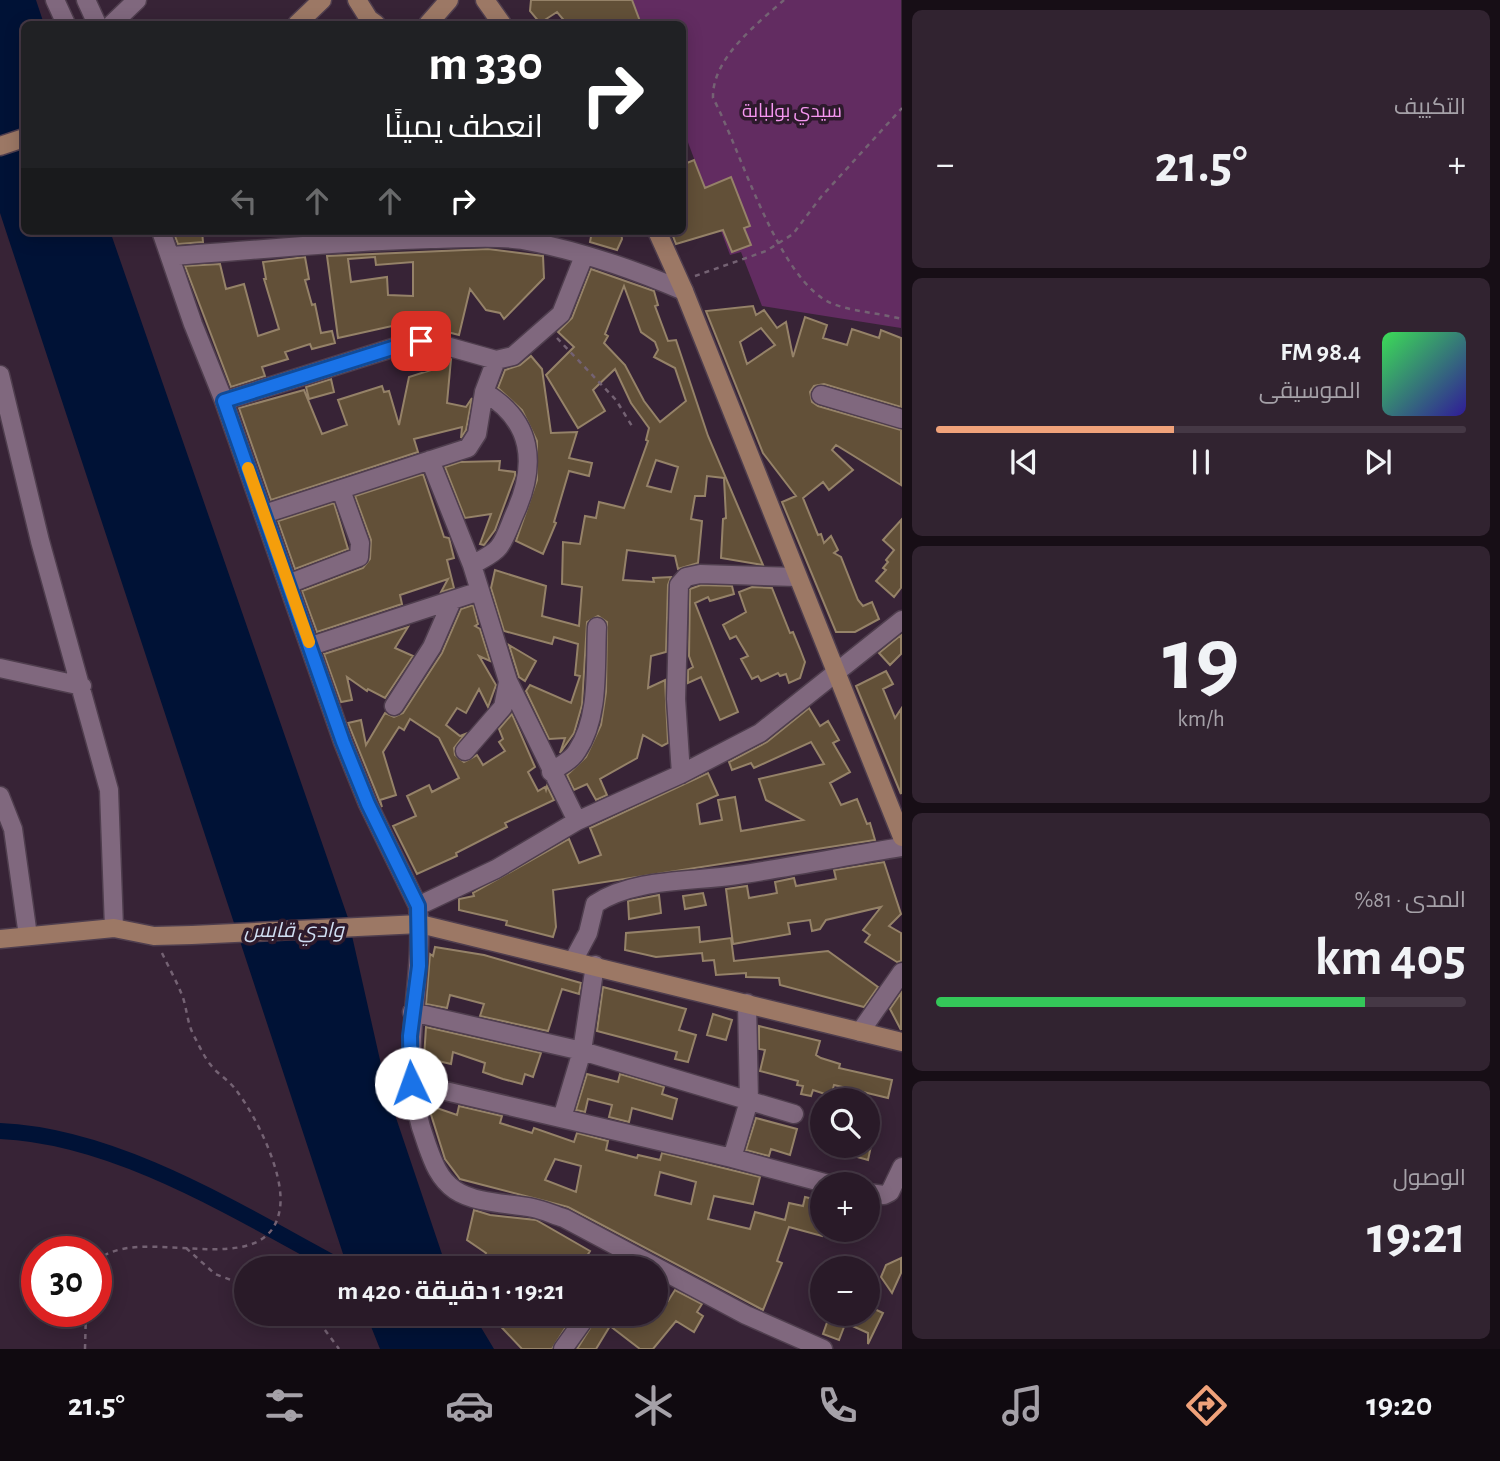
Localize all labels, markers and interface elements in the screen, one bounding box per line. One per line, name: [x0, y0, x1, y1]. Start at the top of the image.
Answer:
text: 330 m: [428, 40, 543, 89]
icon: right: [567, 49, 658, 140]
text: التكييف: [1394, 96, 1466, 119]
park label: سيدي بولبابة: [742, 102, 842, 125]
text: انعطف يمينًا: [384, 111, 543, 143]
text: 21.5°: [1155, 139, 1247, 191]
text: −: [936, 146, 954, 184]
text: +: [1448, 146, 1466, 184]
icon: left: [225, 182, 263, 220]
icon: ahead: [298, 182, 336, 220]
icon: ahead: [371, 182, 409, 220]
icon: right: [444, 182, 482, 220]
pin: [391, 311, 451, 371]
icon: arrive: [402, 322, 440, 360]
text: 98.4 FM: [1280, 339, 1361, 365]
text: الموسيقى: [1259, 380, 1361, 403]
icon: previous: [1005, 443, 1043, 481]
icon: pause: [1182, 443, 1220, 481]
icon: next: [1359, 443, 1397, 481]
text: 19: [1163, 615, 1239, 706]
text: km/h: [1177, 708, 1225, 731]
text: المدى · 81%: [1354, 889, 1466, 912]
water label: وادي قابس: [244, 920, 345, 947]
text: 405 km: [1315, 932, 1466, 984]
position arrow: [374, 1046, 448, 1120]
map controls: [810, 1088, 880, 1326]
button: search: [810, 1088, 880, 1158]
text: الوصول: [1393, 1167, 1466, 1190]
button: +: [810, 1172, 880, 1242]
text: 19:21: [1367, 1210, 1466, 1262]
speed limit sign: 30: [21, 1236, 112, 1327]
button: −: [810, 1256, 880, 1326]
text: 19:21 · 1 دقيقة · 420 m: [337, 1278, 565, 1304]
icon: filters: [260, 1381, 309, 1430]
icon: car: [445, 1381, 494, 1430]
icon: climate: [629, 1381, 678, 1430]
icon: phone: [813, 1381, 862, 1430]
icon: music: [998, 1381, 1047, 1430]
icon: directions: [1182, 1381, 1231, 1430]
text: 21.5°: [68, 1389, 125, 1421]
text: 19:20: [1366, 1389, 1432, 1421]

